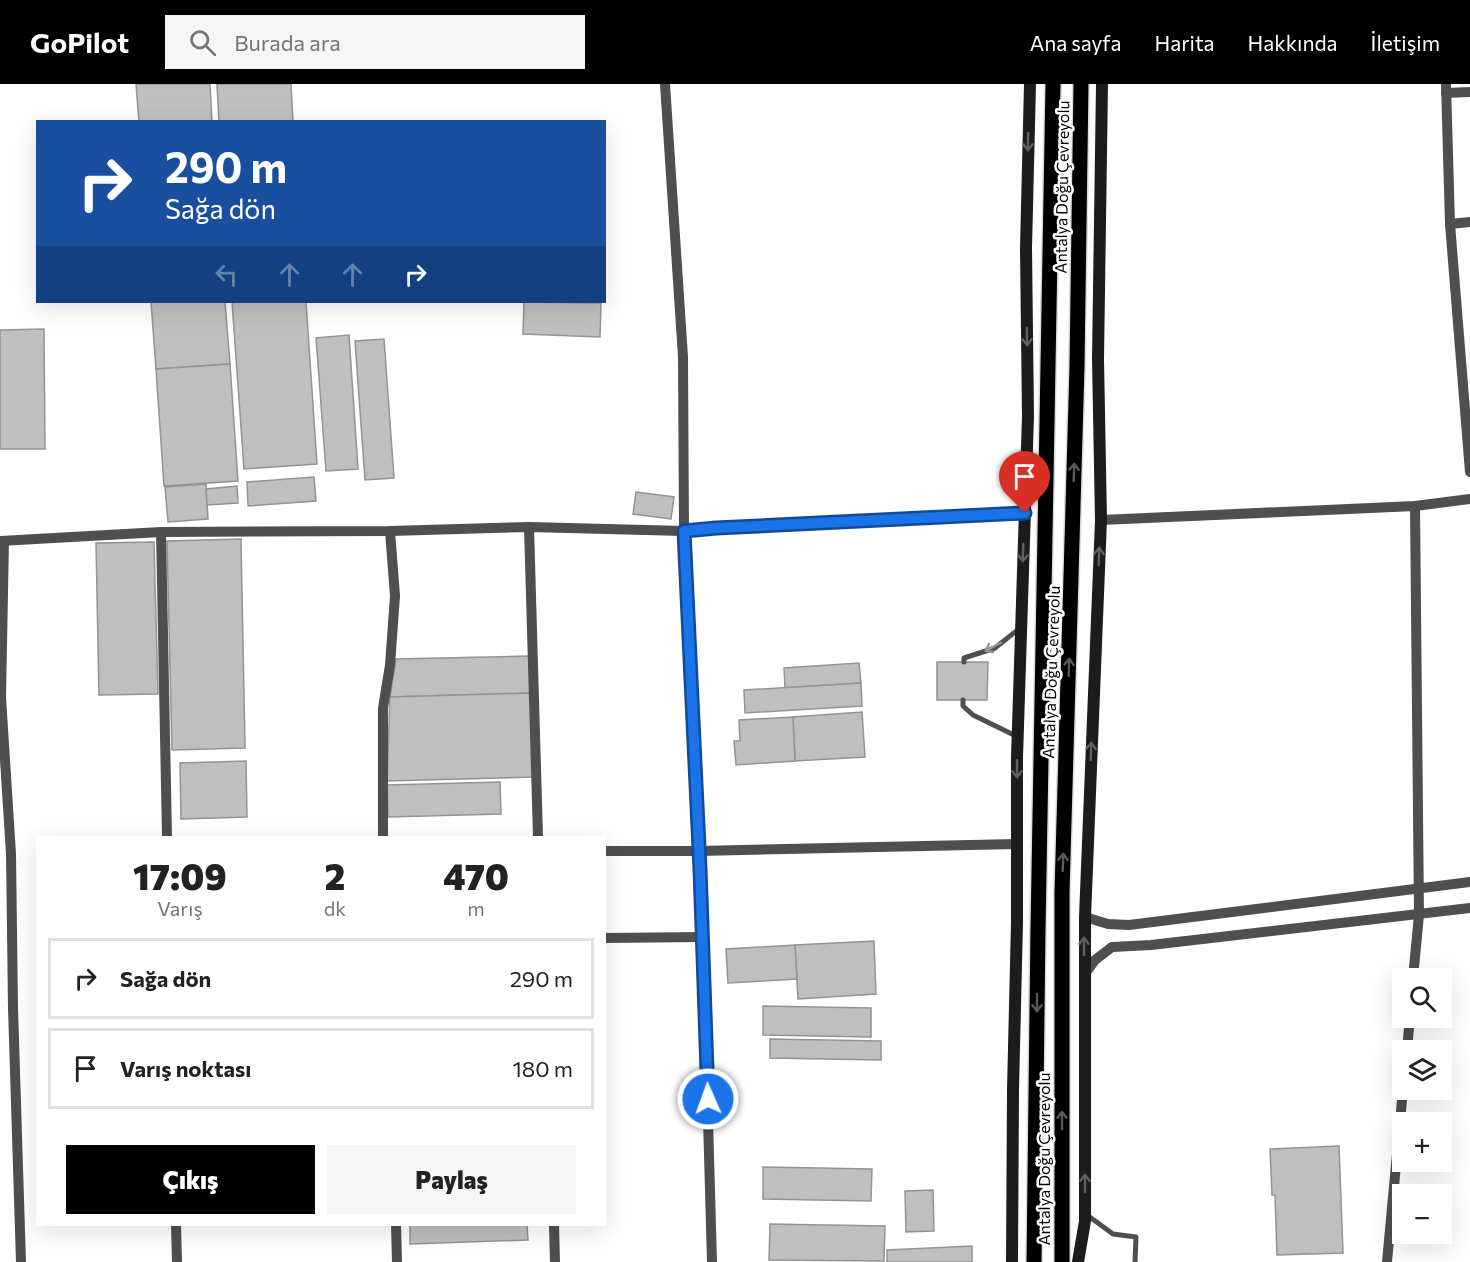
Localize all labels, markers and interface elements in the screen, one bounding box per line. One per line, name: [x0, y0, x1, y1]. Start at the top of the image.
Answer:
search box: [165, 15, 585, 69]
text: GoPilot: [30, 25, 129, 59]
icon: search: [186, 26, 219, 59]
text: Burada ara: [234, 29, 341, 56]
text: Ana sayfa: [1030, 30, 1121, 55]
text: Harita: [1154, 30, 1215, 55]
text: Hakkında: [1248, 30, 1338, 55]
text: İletişim: [1371, 30, 1440, 55]
street label: Antalya Doğu Çevreyolu: [1050, 100, 1073, 274]
one-way arrow: [1023, 132, 1034, 152]
text: 290 m: [165, 140, 287, 192]
icon: right: [66, 144, 144, 222]
text: Sağa dön: [165, 192, 276, 225]
icon: left: [210, 258, 243, 291]
icon: ahead: [273, 258, 306, 291]
icon: ahead: [336, 258, 369, 291]
icon: right: [399, 258, 432, 291]
one-way arrow: [1021, 327, 1033, 347]
pin: [999, 451, 1050, 513]
icon: arrive: [1008, 460, 1041, 493]
one-way arrow: [1069, 462, 1080, 482]
one-way arrow: [1018, 543, 1029, 563]
one-way arrow: [1094, 547, 1105, 567]
street label: Antalya Doğu Çevreyolu: [1038, 585, 1063, 759]
one-way arrow: [985, 641, 1002, 653]
one-way arrow: [1063, 657, 1075, 677]
one-way arrow: [1085, 742, 1097, 762]
one-way arrow: [1011, 759, 1023, 779]
one-way arrow: [1058, 852, 1069, 872]
text: 17:09: [133, 853, 227, 897]
text: 2: [325, 853, 345, 897]
text: 470: [443, 853, 509, 897]
text: Varış: [157, 896, 203, 920]
text: dk: [324, 896, 346, 920]
text: m: [467, 896, 485, 920]
one-way arrow: [1078, 937, 1090, 957]
icon: right: [69, 962, 102, 995]
text: Sağa dön: [120, 965, 211, 992]
text: 290 m: [510, 965, 573, 992]
map controls: [1392, 968, 1452, 1244]
button: search: [1392, 968, 1452, 1028]
one-way arrow: [1031, 993, 1043, 1013]
button: layers: [1392, 1040, 1452, 1100]
icon: arrive: [69, 1052, 102, 1085]
text: Varış noktası: [120, 1055, 251, 1082]
text: 180 m: [512, 1055, 573, 1082]
position arrow: [676, 1067, 740, 1131]
street label: Antalya Doğu Çevreyolu: [1034, 1072, 1053, 1246]
one-way arrow: [1056, 1110, 1068, 1130]
button: +: [1392, 1112, 1452, 1172]
button: Çıkış: [66, 1145, 315, 1214]
button: Paylaş: [327, 1145, 576, 1214]
one-way arrow: [1079, 1174, 1091, 1194]
button: −: [1392, 1184, 1452, 1244]

